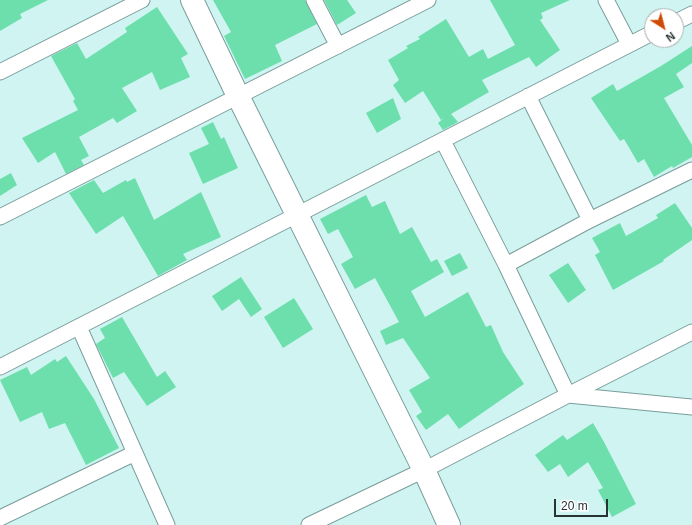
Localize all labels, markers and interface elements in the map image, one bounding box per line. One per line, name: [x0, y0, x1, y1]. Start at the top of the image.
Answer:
north arrow: [644, 8, 684, 48]
text: N: [664, 30, 677, 44]
scale bar: [556, 491, 610, 517]
text: 20 m: [561, 499, 588, 513]

